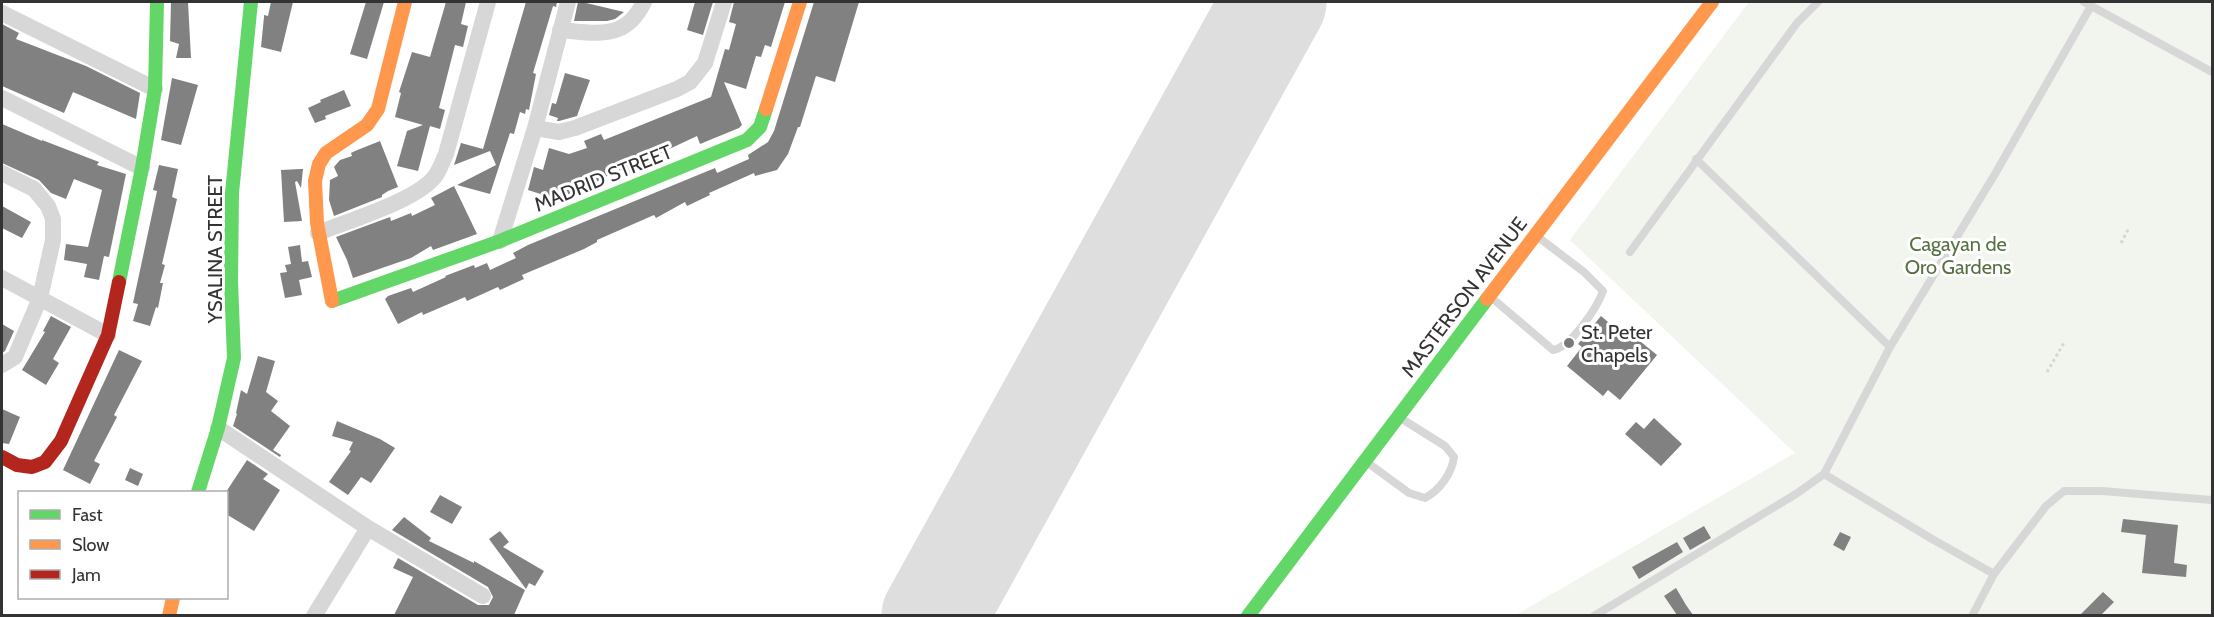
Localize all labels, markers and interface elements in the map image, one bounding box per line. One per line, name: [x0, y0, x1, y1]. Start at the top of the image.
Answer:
street label: MADRID STREET: [531, 139, 676, 217]
street label: YSALINA STREET: [203, 174, 227, 324]
street label: MASTERSON AVENUE: [1396, 212, 1532, 382]
park label: Cagayan de Oro Gardens: [1905, 232, 2011, 279]
place label: St. Peter Chapels: [1581, 320, 1653, 367]
marker: St. Peter Chapels: [1562, 336, 1576, 350]
legend: [18, 491, 228, 599]
text: Fast: [72, 504, 103, 526]
text: Slow: [72, 534, 109, 556]
text: Jam: [71, 564, 101, 586]

